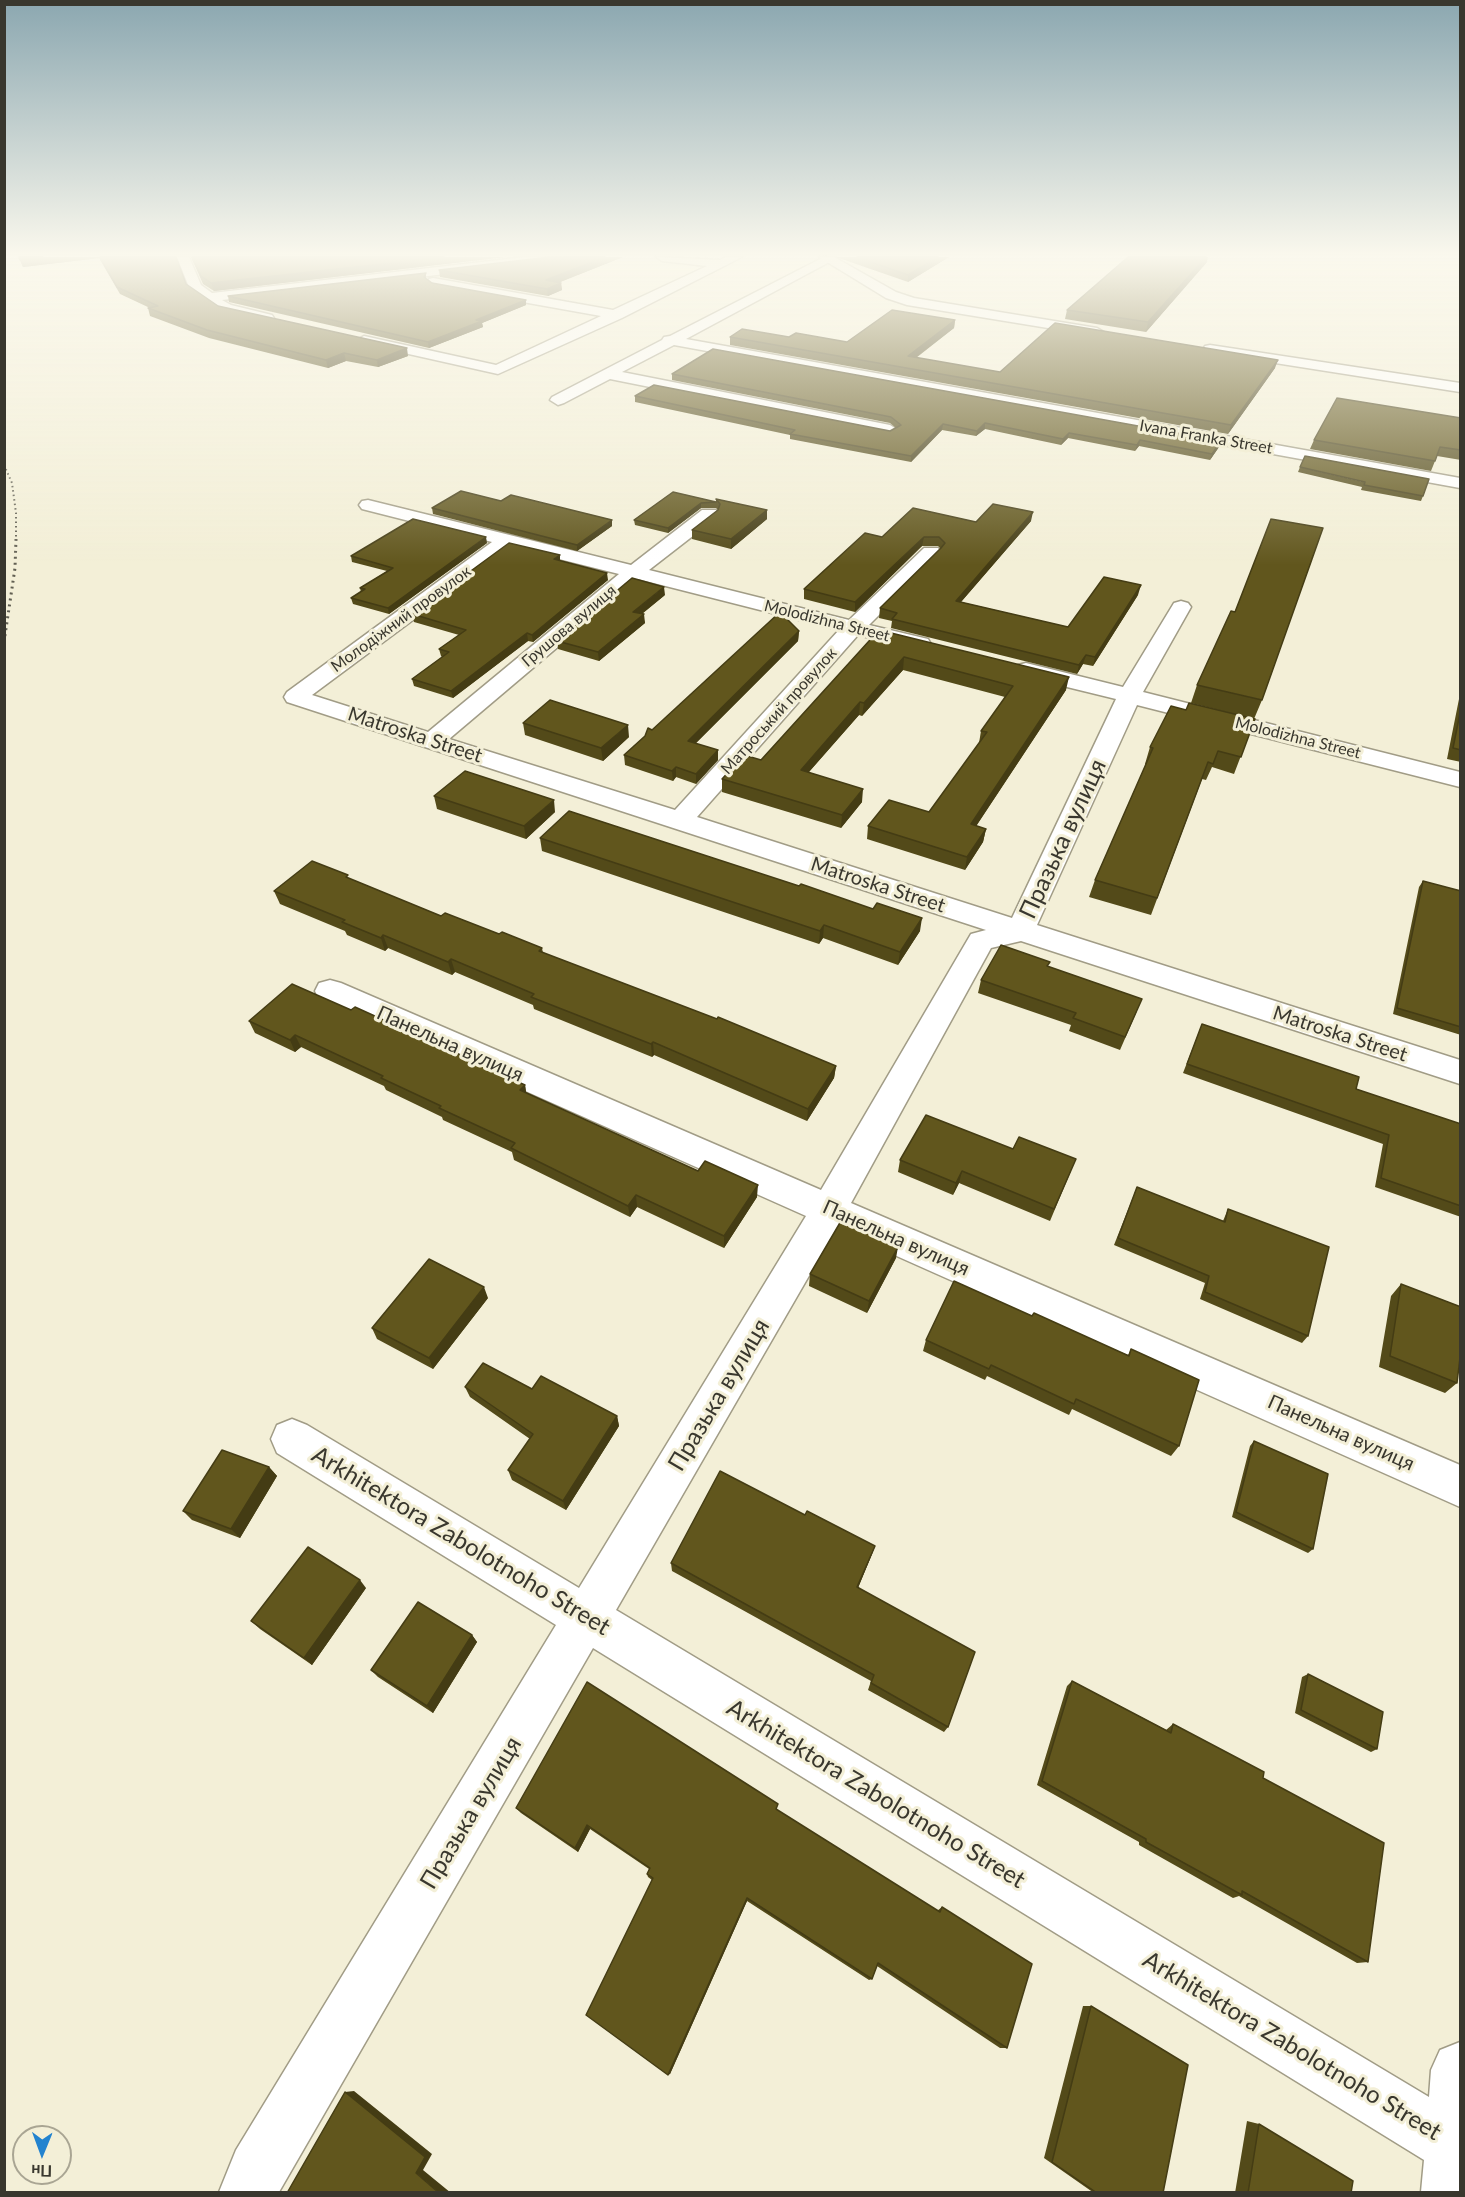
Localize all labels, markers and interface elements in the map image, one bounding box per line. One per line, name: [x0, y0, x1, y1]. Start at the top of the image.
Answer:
street label: Ivana Franka Street: [1138, 416, 1274, 458]
street label: Молодіжний провулок: [327, 562, 475, 676]
street label: Грушова вулиця: [518, 581, 620, 671]
street label: Molodizhna Street: [762, 596, 892, 646]
street label: Матроський провулок: [717, 644, 841, 778]
street label: Matroska Street: [345, 702, 485, 768]
street label: Molodizhna Street: [1233, 713, 1363, 763]
street label: Празька вулиця: [1013, 755, 1113, 923]
street label: Matroska Street: [808, 852, 948, 918]
street label: Панельна вулиця: [373, 1001, 527, 1087]
street label: Matroska Street: [1270, 1001, 1410, 1067]
street label: Панельна вулиця: [819, 1195, 973, 1281]
street label: Празька вулиця: [662, 1314, 776, 1476]
street label: Панельна вулиця: [1264, 1390, 1418, 1476]
street label: Arkhitektora Zabolotnoho Street: [307, 1440, 615, 1642]
street label: Arkhitektora Zabolotnoho Street: [722, 1693, 1030, 1895]
street label: Празька вулиця: [414, 1732, 528, 1894]
street label: Arkhitektora Zabolotnoho Street: [1138, 1945, 1446, 2147]
north arrow: [12, 2125, 72, 2185]
text: Пн: [31, 2162, 52, 2181]

